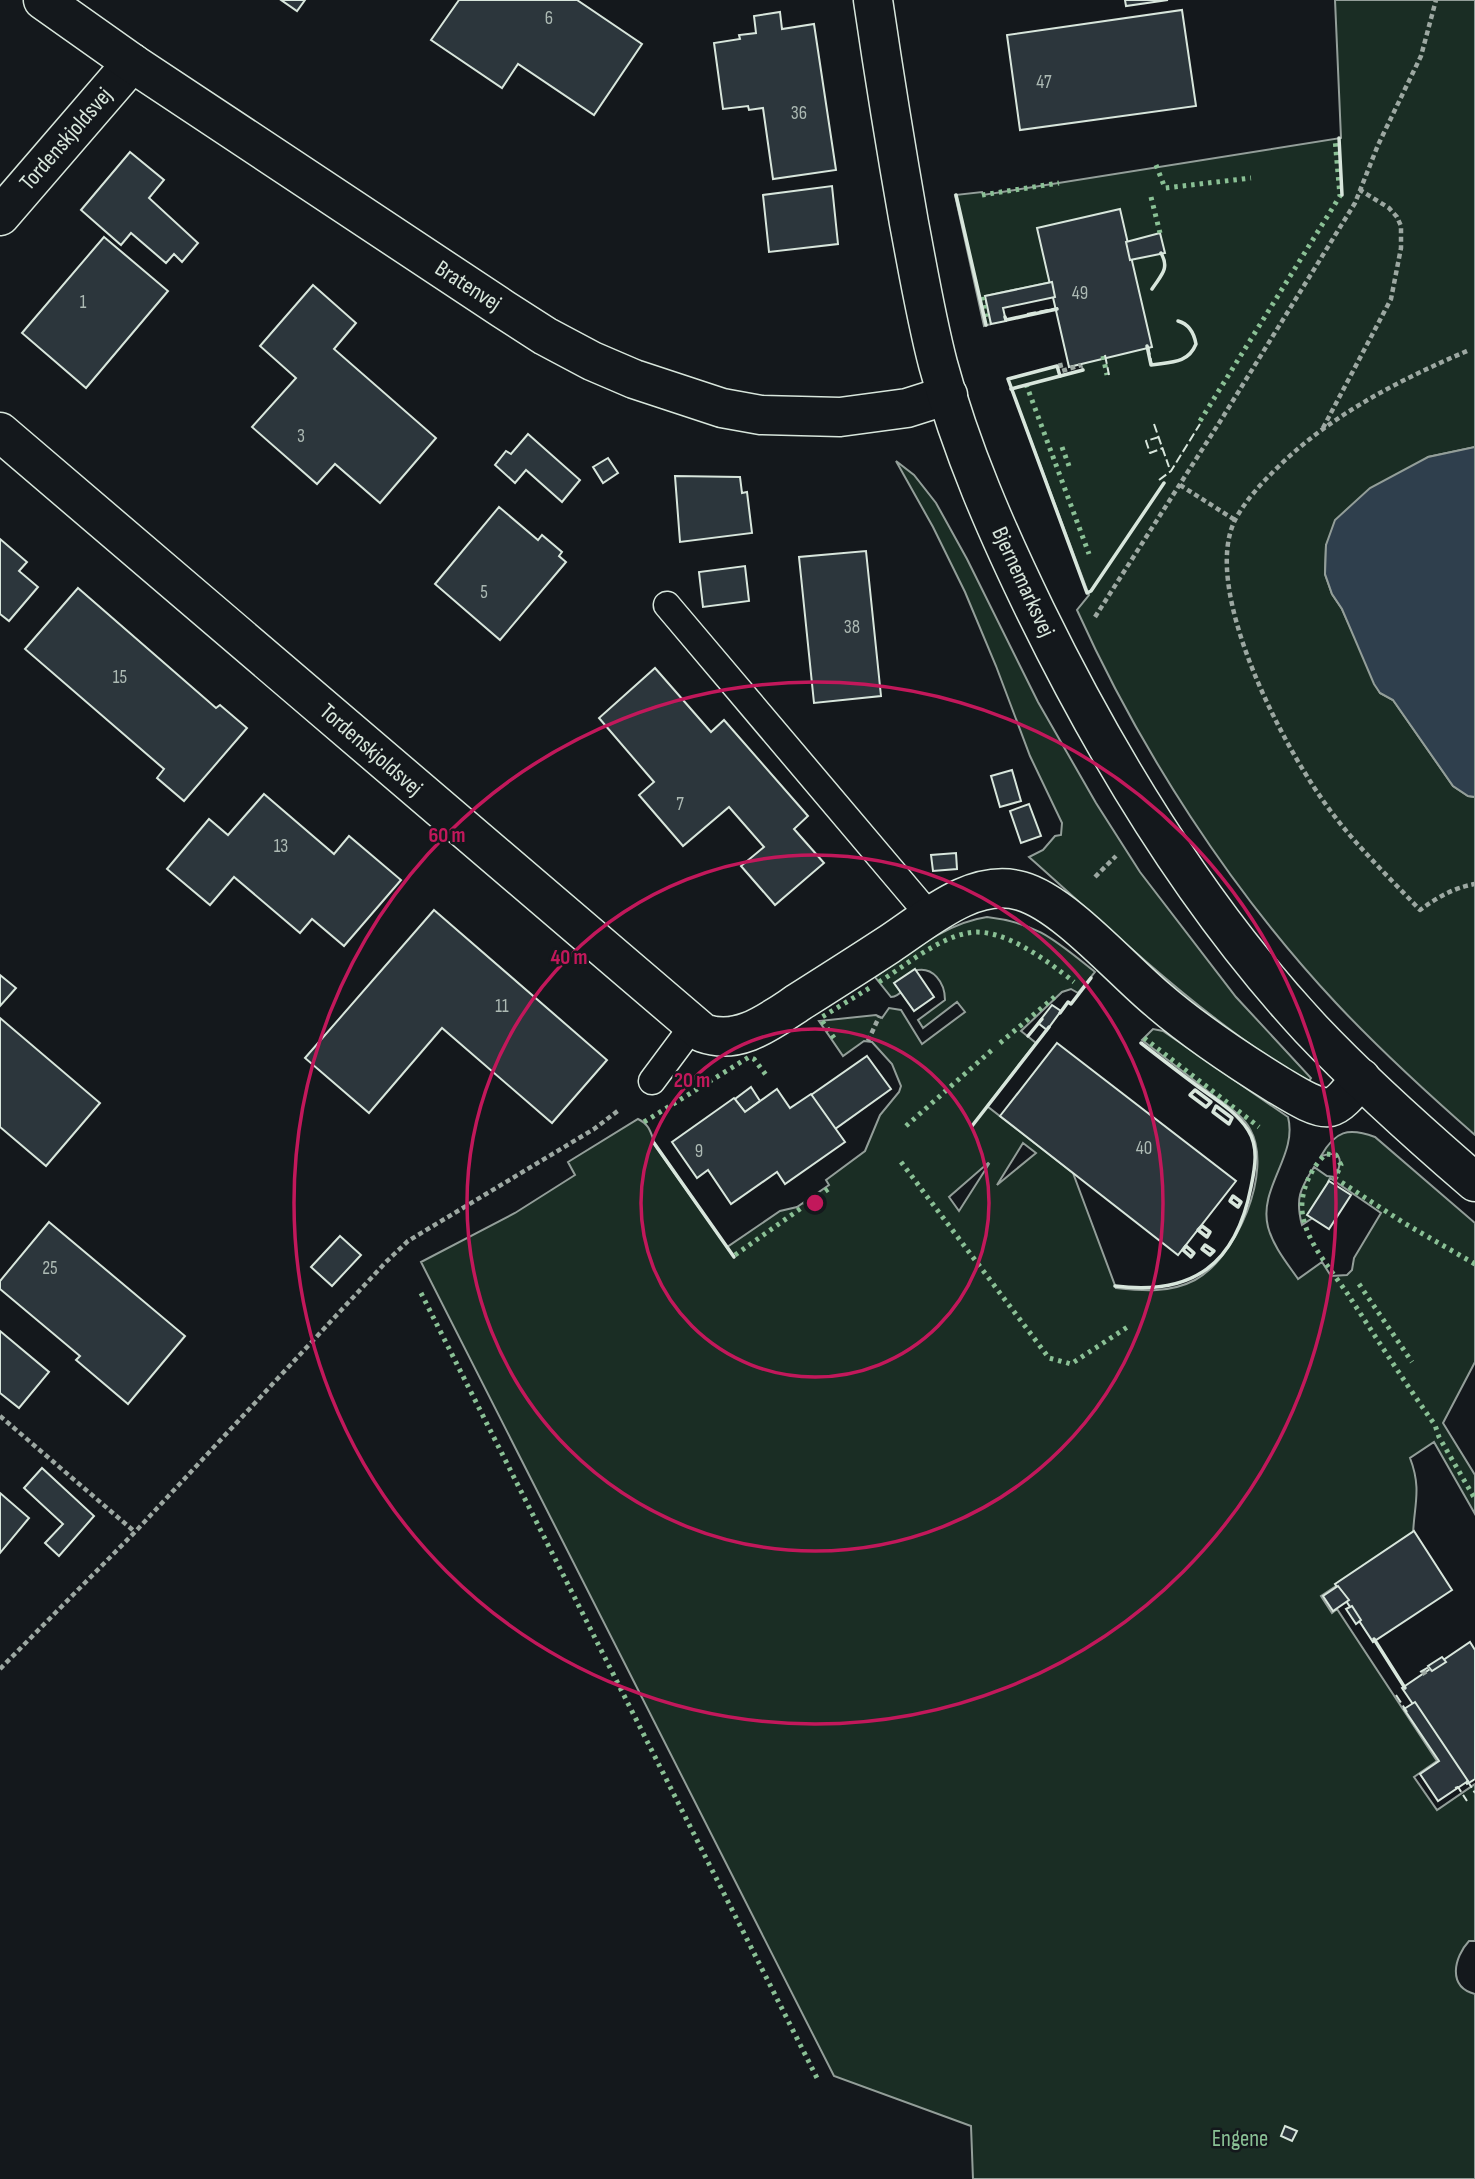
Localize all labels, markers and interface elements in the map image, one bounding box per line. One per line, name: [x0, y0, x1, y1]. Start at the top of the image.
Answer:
house number: 6: [545, 7, 553, 30]
house number: 47: [1036, 71, 1052, 94]
street label: Tordenskjoldsvej: [14, 82, 118, 196]
house number: 36: [791, 102, 807, 125]
street label: Bratenvej: [430, 254, 506, 318]
house number: 49: [1072, 282, 1088, 305]
house number: 1: [80, 291, 87, 314]
house number: 3: [297, 425, 305, 448]
street label: Bjernemarksvej: [985, 522, 1061, 642]
house number: 5: [480, 581, 488, 604]
house number: 38: [844, 616, 860, 639]
house number: 15: [113, 666, 127, 689]
street label: Tordenskjoldsvej: [314, 698, 428, 802]
house number: 7: [676, 793, 684, 816]
text: 60 m: [428, 823, 466, 848]
house number: 13: [274, 835, 288, 858]
text: 40 m: [551, 945, 587, 970]
house number: 11: [495, 995, 509, 1018]
text: 20 m: [674, 1068, 710, 1093]
house number: 40: [1136, 1137, 1152, 1160]
house number: 9: [695, 1140, 703, 1163]
centre of rings: [803, 1191, 827, 1215]
house number: 25: [42, 1257, 58, 1280]
park label: Engene: [1212, 2125, 1268, 2153]

